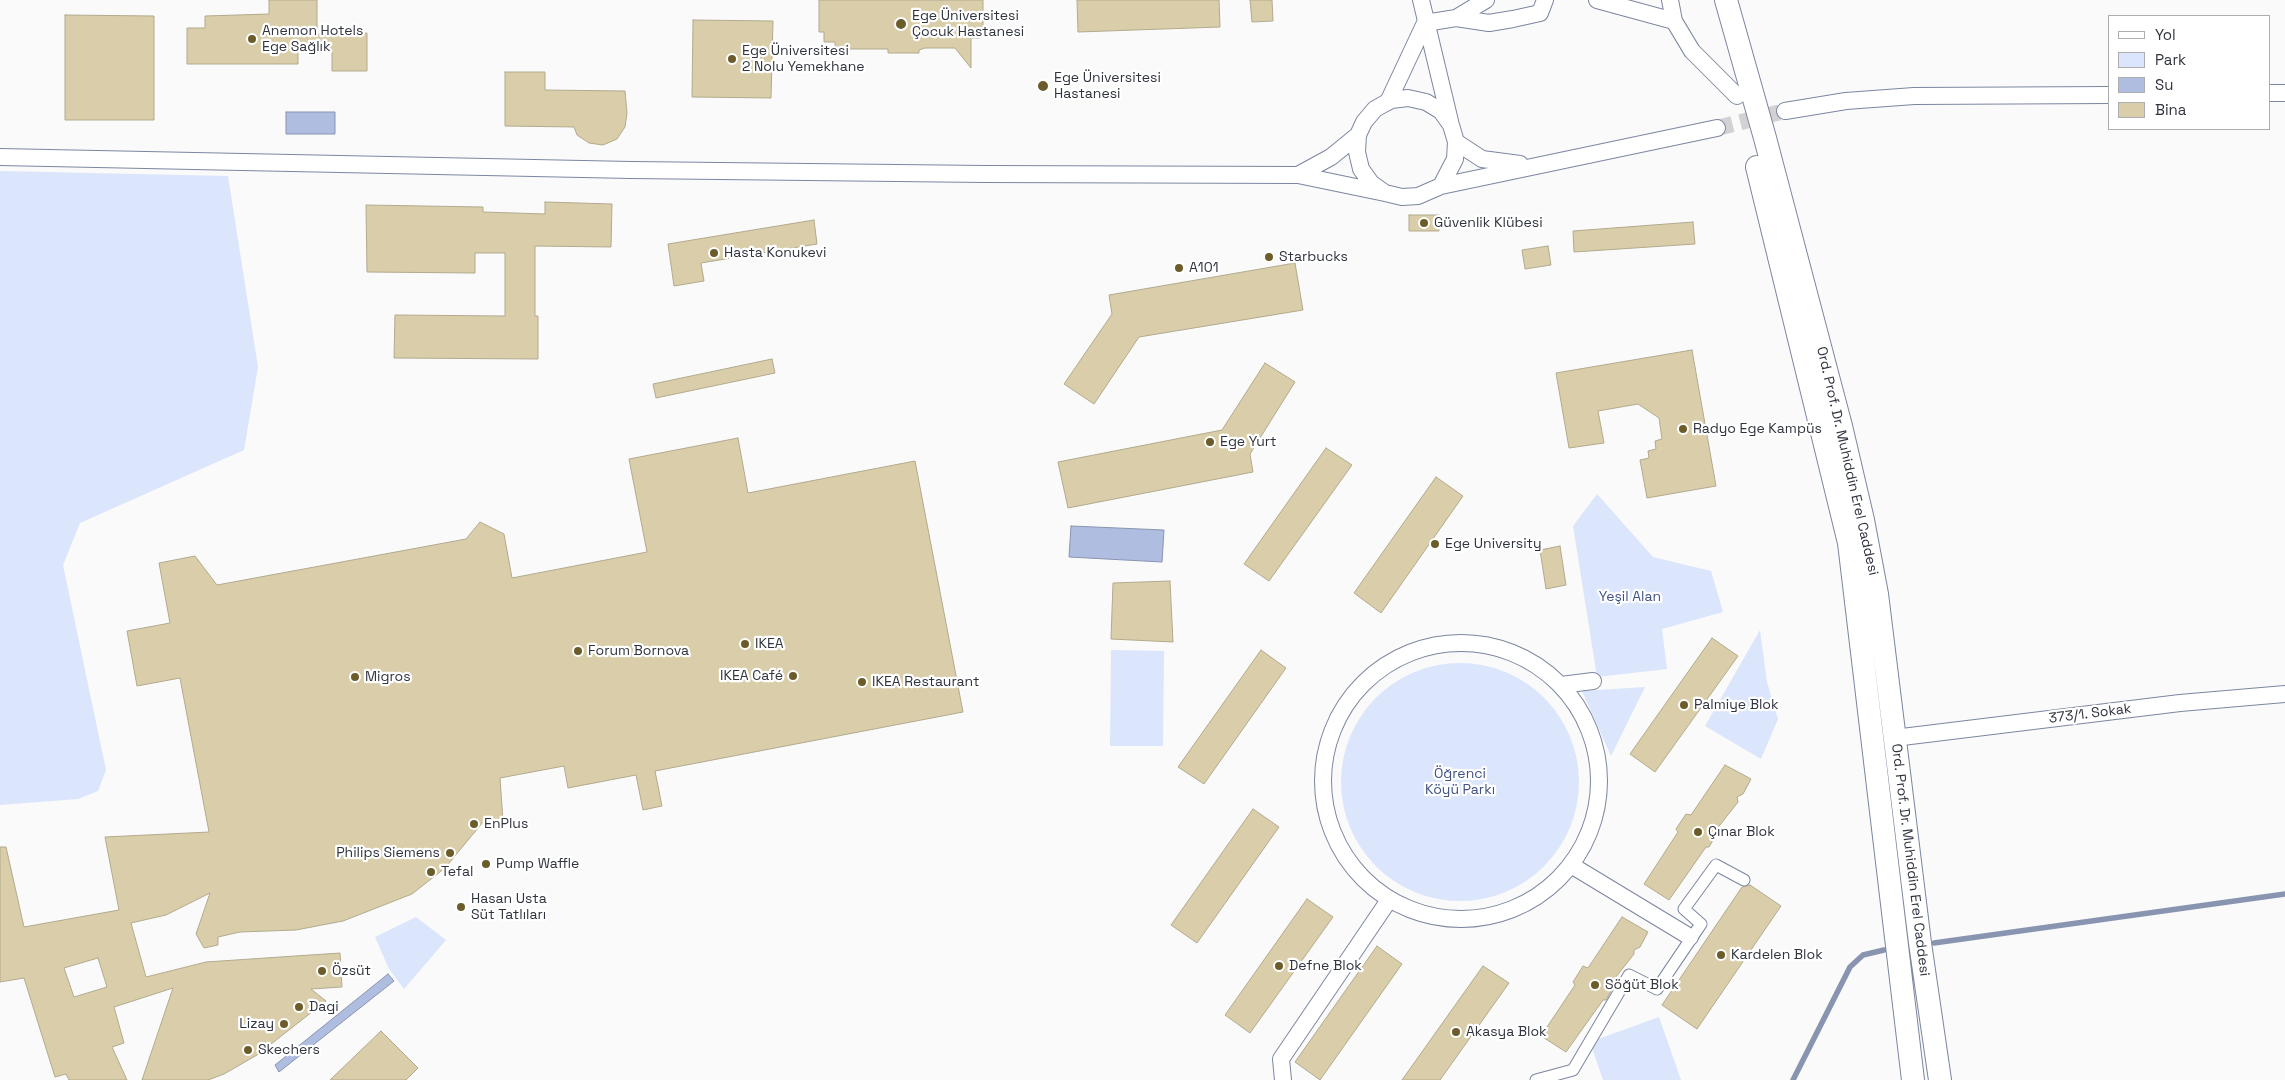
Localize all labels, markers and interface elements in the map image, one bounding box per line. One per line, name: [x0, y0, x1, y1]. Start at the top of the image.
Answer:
place label: Ege Üniversitesi Çocuk Hastanesi: [912, 8, 1024, 40]
legend: [2108, 15, 2270, 130]
marker: Ege Üniversitesi Çocuk Hastanesi: [894, 17, 908, 31]
place label: Anemon Hotels Ege Sağlık: [262, 23, 363, 56]
text: Yol: [2155, 25, 2176, 44]
marker: Anemon Hotels Ege Sağlık: [246, 33, 258, 45]
place label: Ege Üniversitesi 2 Nolu Yemekhane: [742, 43, 865, 75]
text: Park: [2155, 50, 2186, 69]
marker: Ege Üniversitesi 2 Nolu Yemekhane: [726, 53, 738, 65]
place label: Ege Üniversitesi Hastanesi: [1054, 70, 1161, 102]
text: Su: [2155, 75, 2173, 94]
marker: Ege Üniversitesi Hastanesi: [1036, 79, 1050, 93]
text: Bina: [2155, 100, 2186, 119]
place label: Güvenlik Klübesi: [1434, 215, 1543, 231]
marker: Güvenlik Klübesi: [1418, 217, 1430, 229]
place label: Hasta Konukevi: [724, 245, 827, 261]
marker: Hasta Konukevi: [708, 247, 720, 259]
place label: Starbucks: [1279, 249, 1348, 265]
marker: Starbucks: [1263, 251, 1275, 263]
place label: A101: [1189, 260, 1218, 276]
marker: A101: [1173, 262, 1185, 274]
street label: Ord. Prof. Dr. Muhiddin Erel Caddesi: [1812, 345, 1882, 577]
place label: Radyo Ege Kampüs: [1693, 421, 1822, 437]
marker: Radyo Ege Kampüs: [1677, 423, 1689, 435]
place label: Ege Yurt: [1220, 434, 1277, 450]
marker: Ege Yurt: [1204, 436, 1216, 448]
place label: Ege University: [1445, 536, 1542, 552]
marker: Ege University: [1429, 538, 1441, 550]
park label: Yeşil Alan: [1599, 589, 1661, 605]
place label: IKEA: [755, 636, 784, 652]
marker: IKEA: [739, 638, 751, 650]
place label: Forum Bornova: [588, 643, 689, 659]
marker: Forum Bornova: [572, 645, 584, 657]
place label: IKEA Café: [720, 668, 783, 684]
place label: Migros: [365, 669, 411, 685]
marker: IKEA Café: [787, 670, 799, 682]
marker: Migros: [349, 671, 361, 683]
place label: IKEA Restaurant: [872, 674, 979, 690]
marker: IKEA Restaurant: [856, 676, 868, 688]
place label: Palmiye Blok: [1694, 697, 1779, 713]
marker: Palmiye Blok: [1678, 699, 1690, 711]
street label: 373/1. Sokak: [2048, 701, 2132, 727]
street label: Ord. Prof. Dr. Muhiddin Erel Caddesi: [1887, 743, 1933, 977]
park label: Öğrenci Köyü Parkı: [1425, 766, 1495, 799]
place label: EnPlus: [484, 816, 528, 832]
marker: EnPlus: [468, 818, 480, 830]
place label: Çınar Blok: [1708, 824, 1775, 840]
marker: Çınar Blok: [1692, 826, 1704, 838]
place label: Philips Siemens: [336, 845, 440, 861]
marker: Philips Siemens: [444, 847, 456, 859]
place label: Pump Waffle: [496, 856, 579, 872]
marker: Pump Waffle: [480, 858, 492, 870]
place label: Tefal: [441, 864, 473, 880]
marker: Tefal: [425, 866, 437, 878]
place label: Hasan Usta Süt Tatlıları: [471, 891, 547, 924]
marker: Hasan Usta Süt Tatlıları: [455, 901, 467, 913]
place label: Kardelen Blok: [1731, 947, 1823, 963]
marker: Kardelen Blok: [1715, 949, 1727, 961]
place label: Defne Blok: [1289, 958, 1362, 974]
marker: Defne Blok: [1273, 960, 1285, 972]
place label: Özsüt: [332, 963, 371, 979]
marker: Özsüt: [316, 965, 328, 977]
place label: Söğüt Blok: [1605, 977, 1679, 993]
marker: Söğüt Blok: [1589, 979, 1601, 991]
place label: Dagi: [309, 999, 339, 1015]
marker: Dagi: [293, 1001, 305, 1013]
place label: Lizay: [239, 1016, 274, 1032]
marker: Lizay: [278, 1018, 290, 1030]
place label: Akasya Blok: [1466, 1024, 1547, 1040]
marker: Akasya Blok: [1450, 1026, 1462, 1038]
place label: Skechers: [258, 1042, 320, 1058]
marker: Skechers: [242, 1044, 254, 1056]

